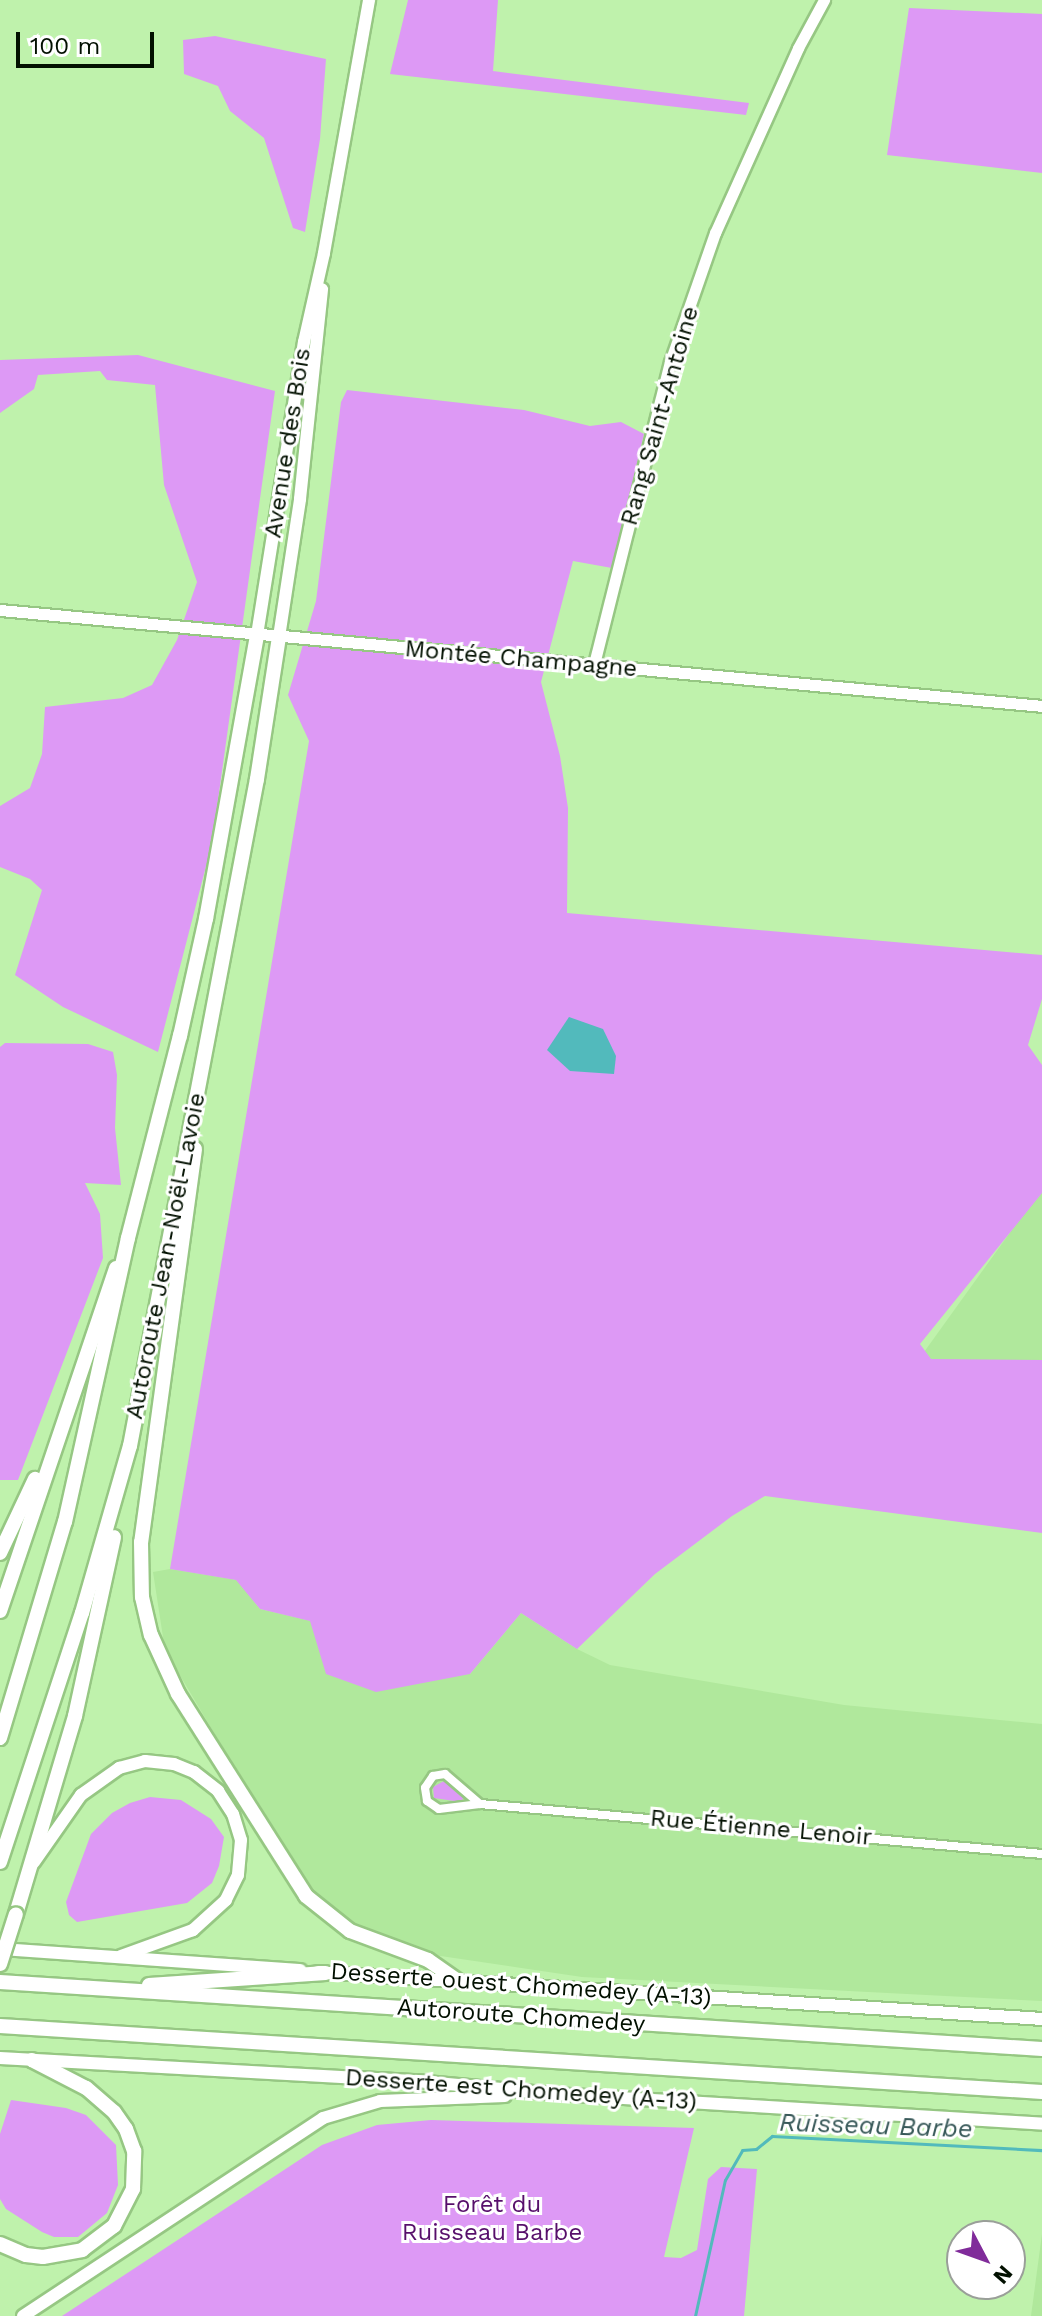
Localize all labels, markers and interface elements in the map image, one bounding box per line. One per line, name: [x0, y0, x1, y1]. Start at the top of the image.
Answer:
scale bar: [20, 16, 158, 66]
text: 100 m: [30, 32, 100, 60]
street label: Rang Saint-Antoine: [615, 303, 705, 529]
street label: Avenue des Bois: [259, 346, 317, 540]
street label: Montée Champagne: [404, 634, 638, 684]
street label: Autoroute Jean-Noël-Lavoie: [120, 1090, 212, 1422]
street label: Rue Étienne Lenoir: [649, 1804, 873, 1852]
street label: Desserte ouest Chomedey (A-13): [329, 1957, 713, 2013]
street label: Autoroute Chomedey: [396, 1993, 646, 2039]
street label: Desserte est Chomedey (A-13): [344, 2063, 698, 2117]
water label: Ruisseau Barbe: [779, 2107, 973, 2145]
park label: Forêt du Ruisseau Barbe: [402, 2191, 582, 2247]
north arrow: [946, 2220, 1026, 2300]
text: N: [988, 2260, 1018, 2289]

